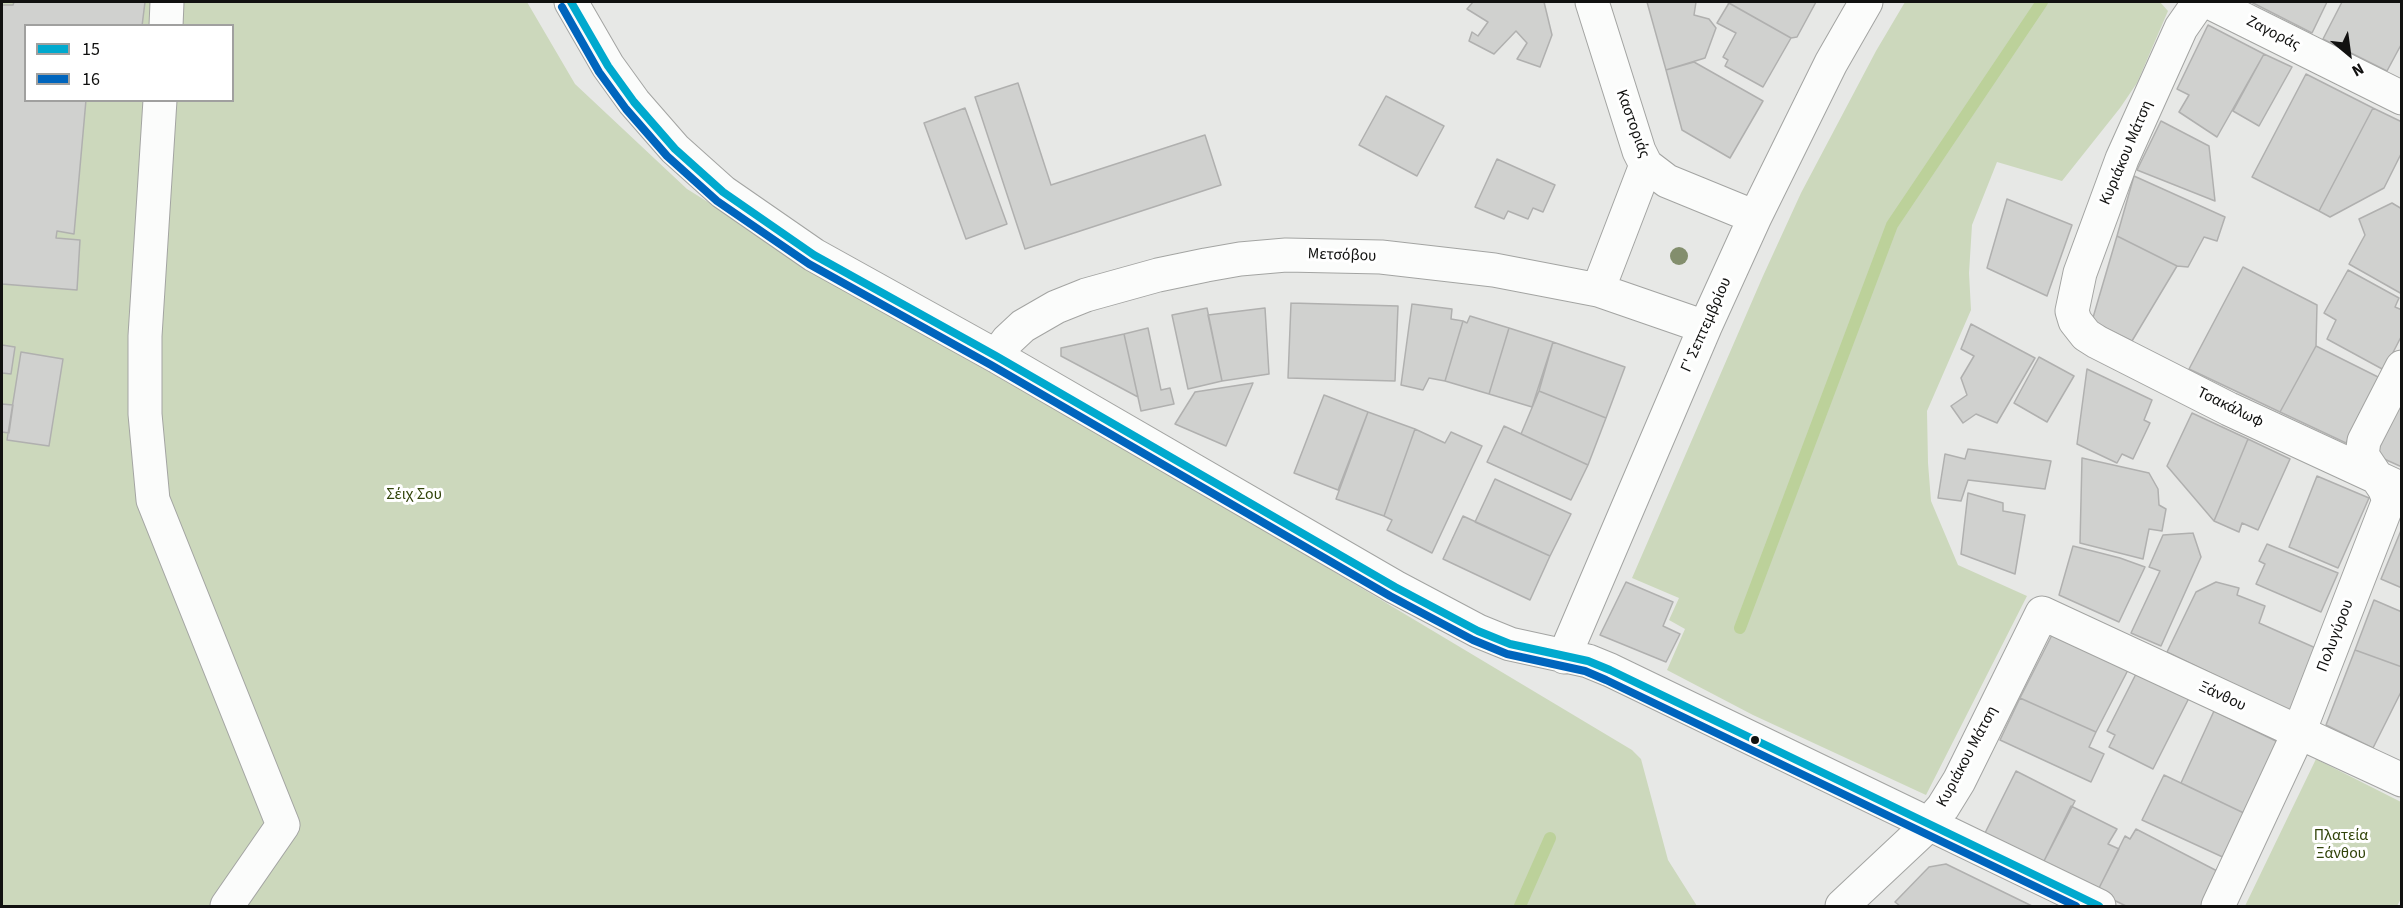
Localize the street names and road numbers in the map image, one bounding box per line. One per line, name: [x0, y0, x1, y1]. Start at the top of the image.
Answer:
street label: Ζαγοράς: [2243, 12, 2303, 56]
street label: Καστοριάς: [1611, 87, 1653, 161]
street label: Κυριάκου Μάτση: [2096, 98, 2158, 208]
street label: Μετσόβου: [1307, 245, 1377, 267]
street label: Γ' Σεπτεμβρίου: [1678, 275, 1736, 375]
street label: Τσακάλωφ: [2194, 384, 2266, 432]
street label: Πολυγύρου: [2313, 597, 2359, 675]
street label: Ξάνθου: [2195, 678, 2249, 716]
street label: Κυριάκου Μάτση: [1933, 703, 2003, 811]

